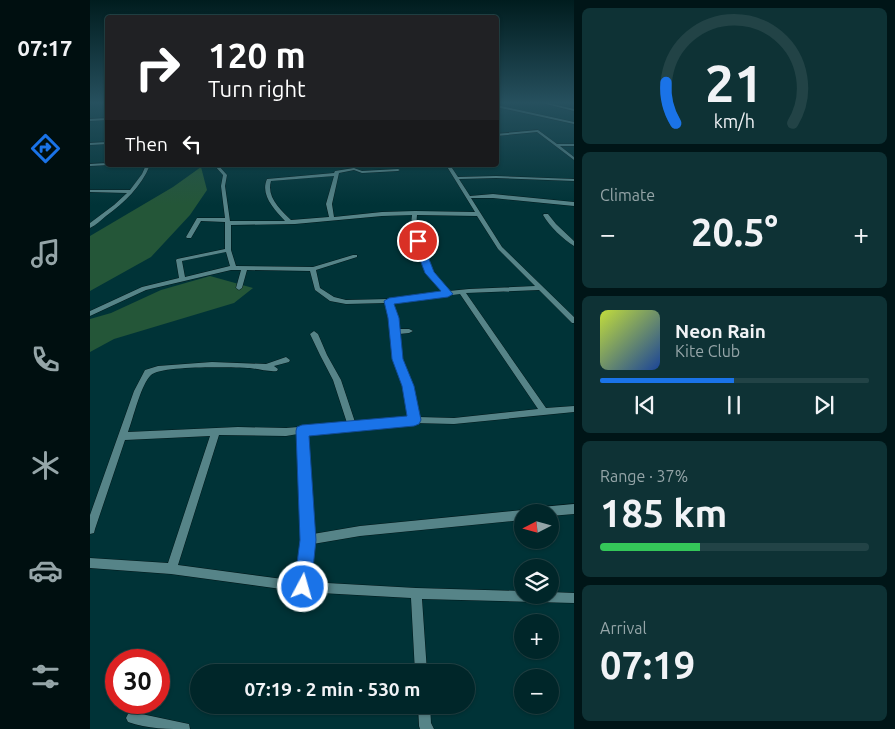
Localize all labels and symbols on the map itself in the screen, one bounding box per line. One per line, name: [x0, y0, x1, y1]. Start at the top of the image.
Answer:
pin: [397, 220, 439, 262]
north arrow: [514, 504, 559, 549]
position arrow: [276, 560, 328, 612]
speed limit sign: 30: [105, 649, 170, 714]

